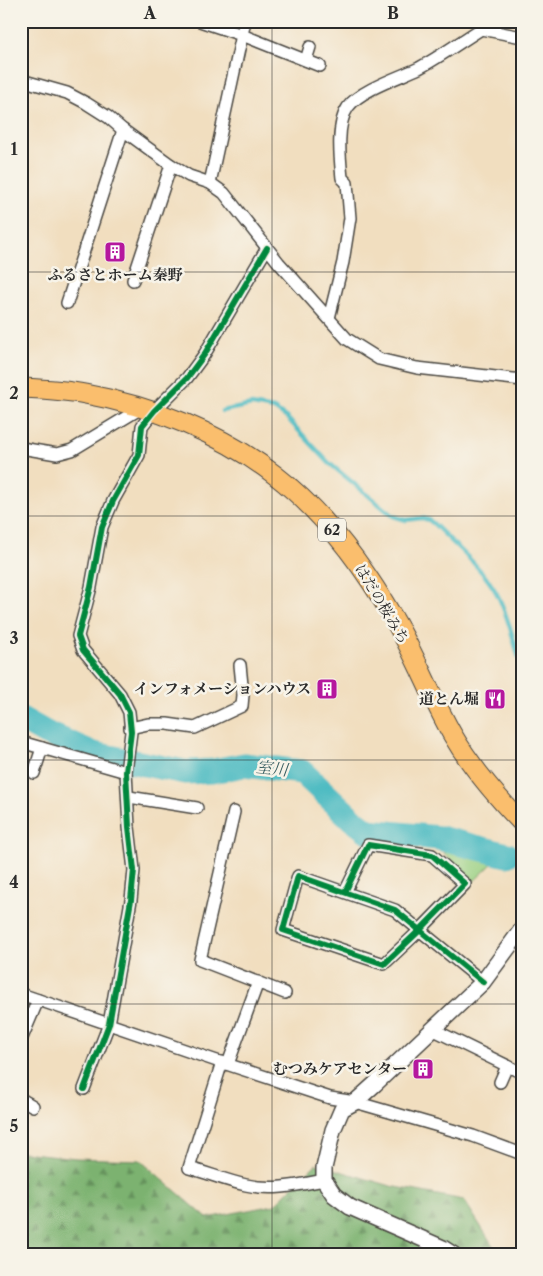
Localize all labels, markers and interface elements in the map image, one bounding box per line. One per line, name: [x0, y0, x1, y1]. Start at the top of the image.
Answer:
text: A: [143, 3, 157, 23]
text: B: [387, 3, 399, 23]
text: 1: [10, 139, 18, 159]
building icon: ふるさとホーム秦野: [103, 240, 127, 264]
place label: ふるさとホーム秦野: [47, 265, 183, 284]
text: 2: [9, 383, 19, 403]
road number: 62: [318, 518, 346, 542]
street label: はだの桜みち: [351, 560, 414, 647]
text: 3: [9, 628, 19, 648]
building icon: インフォメーションハウス: [315, 677, 339, 701]
place label: インフォメーションハウス: [134, 679, 311, 698]
restaurant icon: 道とん堀: [483, 687, 507, 711]
place label: 道とん堀: [419, 689, 479, 708]
water label: 室川: [255, 756, 291, 780]
text: 4: [9, 872, 19, 892]
building icon: むつみケアセンター: [411, 1057, 435, 1081]
place label: むつみケアセンター: [273, 1059, 407, 1078]
text: 5: [10, 1116, 19, 1136]

